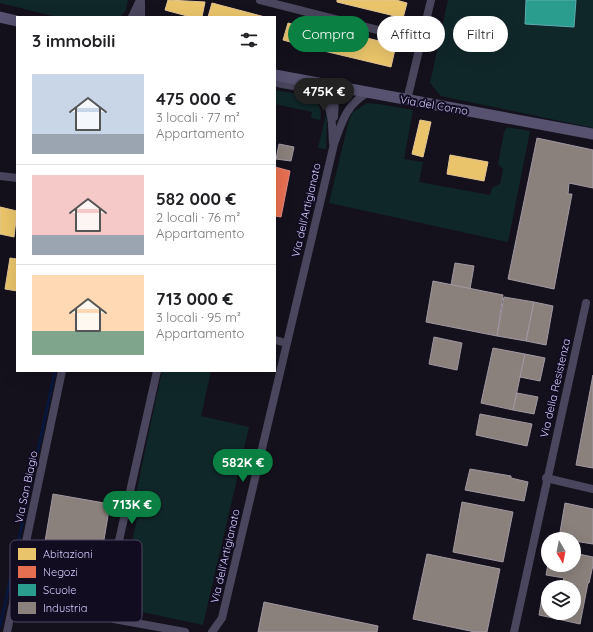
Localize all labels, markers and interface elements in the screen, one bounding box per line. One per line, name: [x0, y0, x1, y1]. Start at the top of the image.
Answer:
chip: Compra: [288, 16, 369, 52]
chip: Affitta: [377, 16, 445, 52]
chip: Filtri: [453, 16, 508, 52]
icon: filters: [238, 29, 260, 51]
text: 3 immobili: [32, 30, 115, 51]
pin: 475K €: [291, 78, 357, 112]
text: 475K €: [303, 83, 345, 99]
text: 475 000 €: [156, 88, 236, 109]
icon: home: [64, 90, 112, 138]
street label: Via del Corno: [399, 92, 469, 118]
text: 3 locali · 77 m²: [156, 109, 240, 125]
text: Appartamento: [156, 125, 244, 141]
street label: Via dell'Artigianato: [288, 161, 324, 258]
text: 582 000 €: [156, 188, 236, 209]
icon: home: [64, 191, 112, 239]
text: 2 locali · 76 m²: [156, 209, 240, 225]
text: Appartamento: [156, 225, 244, 241]
text: 713 000 €: [156, 288, 233, 309]
icon: home: [64, 291, 112, 339]
text: 3 locali · 95 m²: [156, 309, 241, 325]
text: Appartamento: [156, 325, 244, 341]
street label: Via della Resistenza: [537, 337, 573, 439]
street label: Via San Biagio: [12, 449, 41, 524]
pin: 582K €: [210, 449, 276, 483]
text: 582K €: [222, 454, 264, 470]
pin: 713K €: [99, 491, 165, 525]
text: 713K €: [112, 496, 152, 512]
street label: Via dell'Artigianato: [207, 507, 243, 604]
north arrow: [541, 532, 581, 572]
map controls: [541, 532, 581, 620]
legend: [10, 540, 142, 622]
text: Abitazioni: [43, 547, 93, 561]
text: Negozi: [43, 565, 78, 579]
button: layers: [541, 580, 581, 620]
text: Scuole: [43, 583, 76, 597]
text: Industria: [43, 601, 87, 615]

